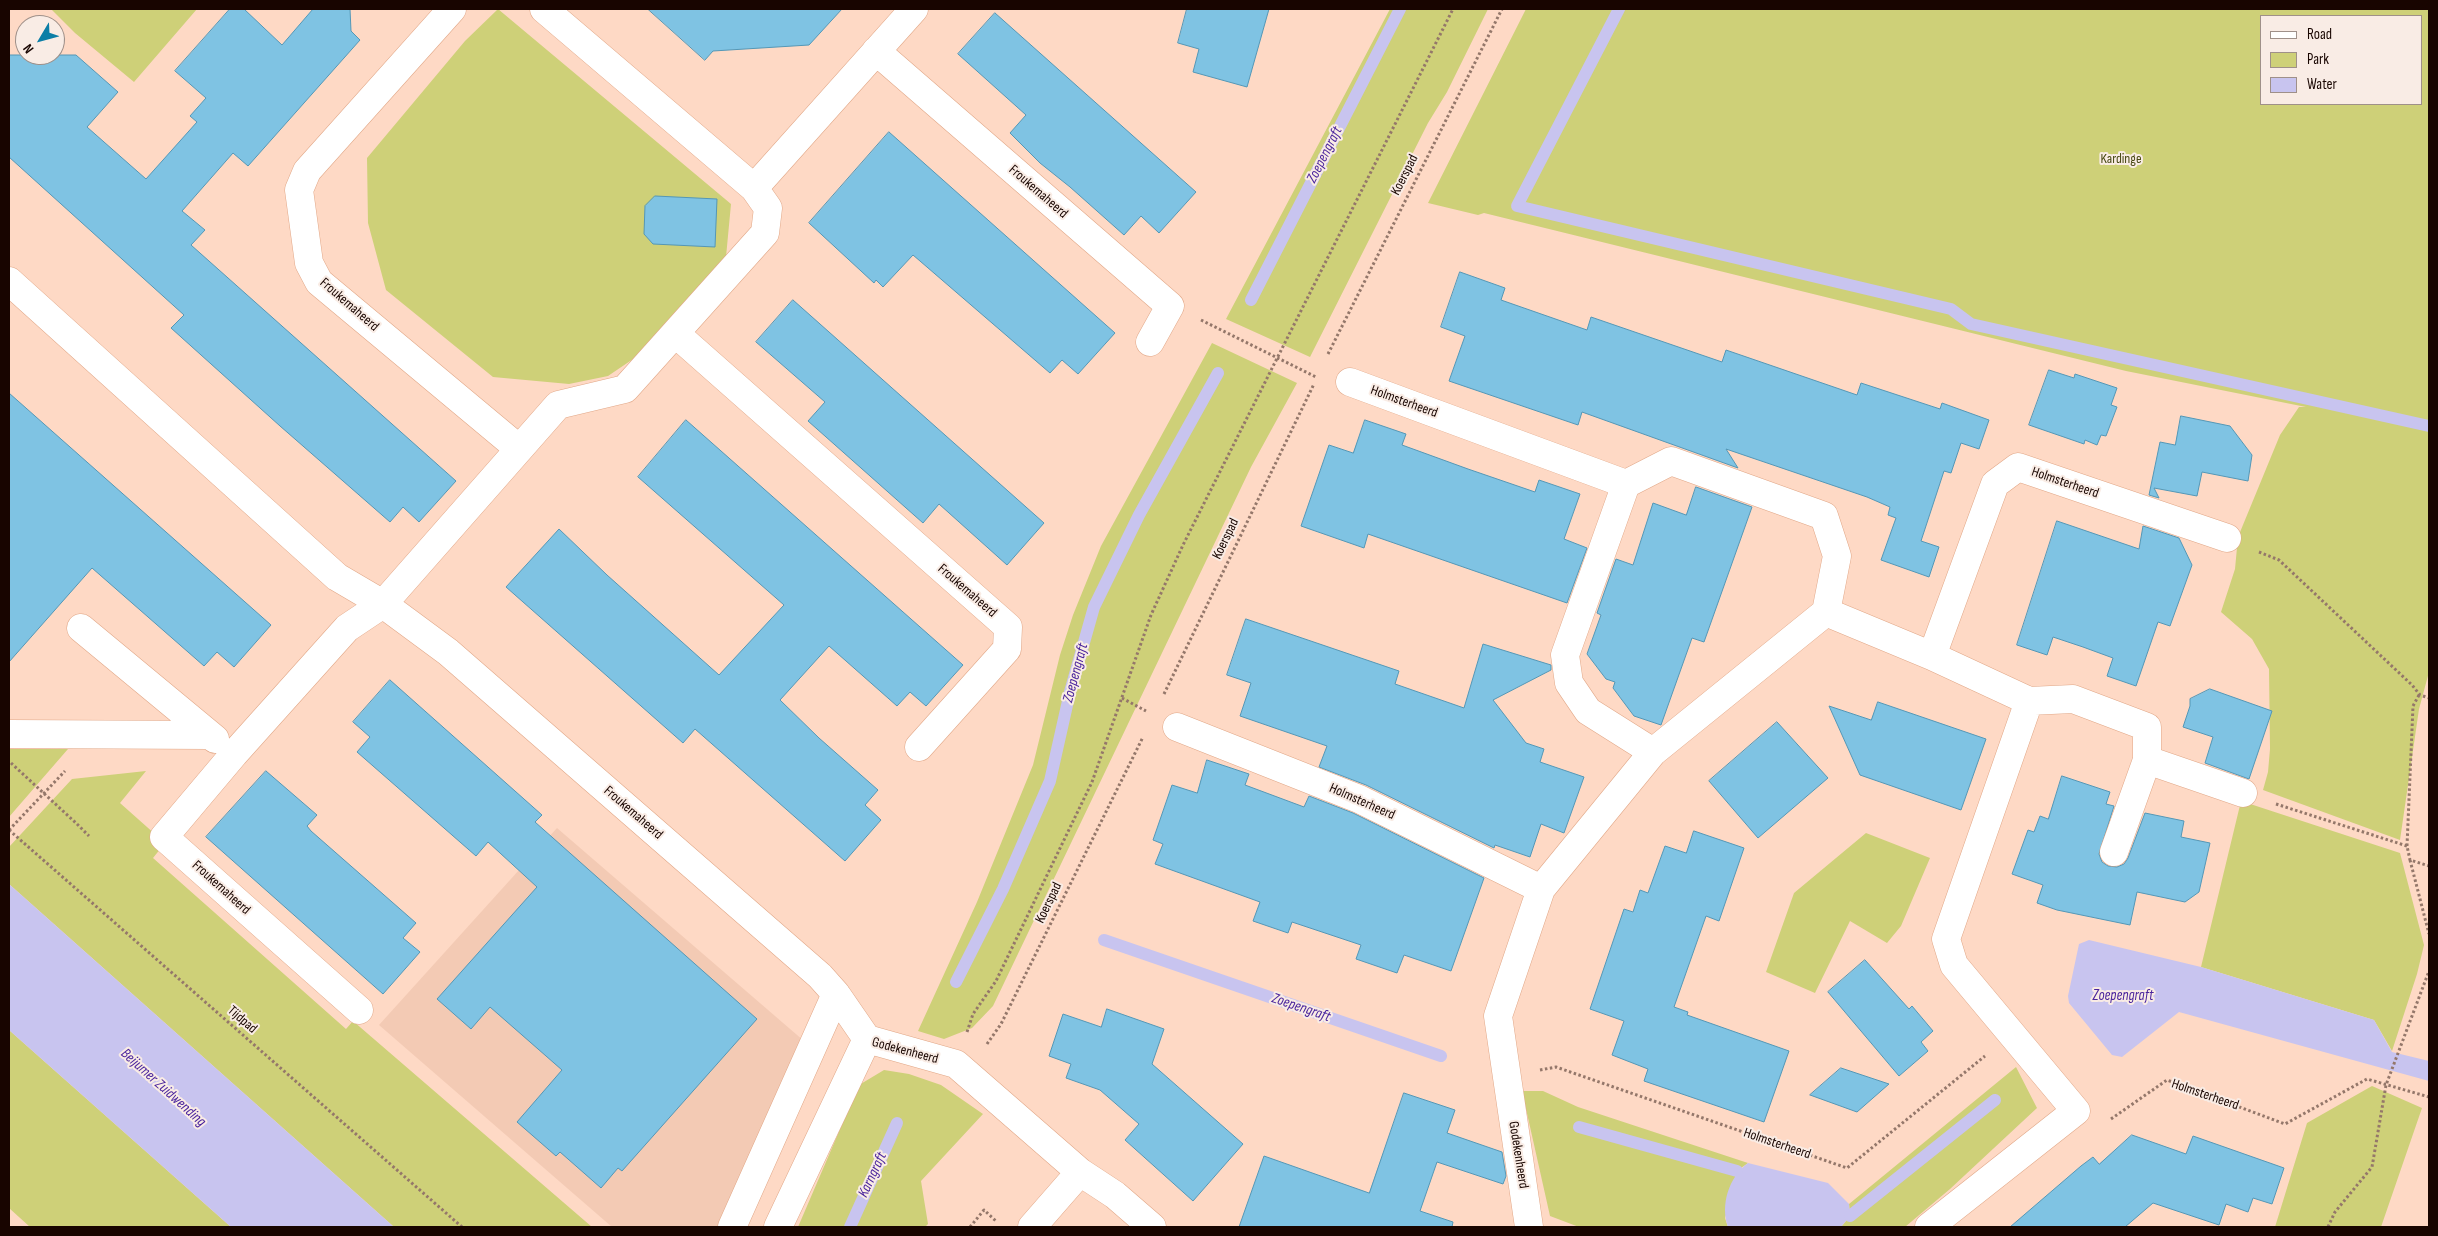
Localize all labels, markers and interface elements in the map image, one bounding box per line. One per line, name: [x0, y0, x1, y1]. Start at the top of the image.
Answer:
north arrow: [15, 15, 65, 65]
legend: [2260, 15, 2423, 105]
text: Road: [2307, 25, 2332, 44]
text: N: [19, 41, 37, 57]
text: Park: [2307, 50, 2329, 69]
text: Water: [2307, 75, 2337, 94]
water label: Zoepengraft: [1303, 124, 1347, 186]
park label: Kardinge: [2100, 151, 2142, 167]
street label: Koerspad: [1388, 152, 1422, 198]
street label: Froukemaheerd: [1005, 162, 1071, 222]
street label: Froukemaheerd: [316, 275, 382, 335]
street label: Holmsterheerd: [1368, 382, 1440, 422]
street label: Holmsterheerd: [2029, 464, 2101, 502]
street label: Koerspad: [1209, 516, 1243, 562]
street label: Froukemaheerd: [934, 561, 1000, 621]
water label: Zoepengraft: [1059, 641, 1093, 705]
street label: Holmsterheerd: [1327, 780, 1397, 824]
street label: Froukemaheerd: [600, 783, 666, 843]
street label: Froukemaheerd: [188, 857, 254, 919]
street label: Koerspad: [1032, 880, 1066, 926]
water label: Zoepengraft: [2093, 987, 2153, 1005]
water label: Zoepengraft: [1269, 990, 1333, 1026]
street label: Tijdpad: [224, 1003, 260, 1037]
street label: Godekenheerd: [870, 1034, 940, 1068]
water label: Beijumer Zuidwending: [117, 1045, 209, 1131]
street label: Holmsterheerd: [2169, 1076, 2241, 1114]
street label: Godekenheerd: [1504, 1120, 1532, 1190]
street label: Holmsterheerd: [1741, 1125, 1813, 1163]
water label: Karngraft: [855, 1150, 891, 1200]

